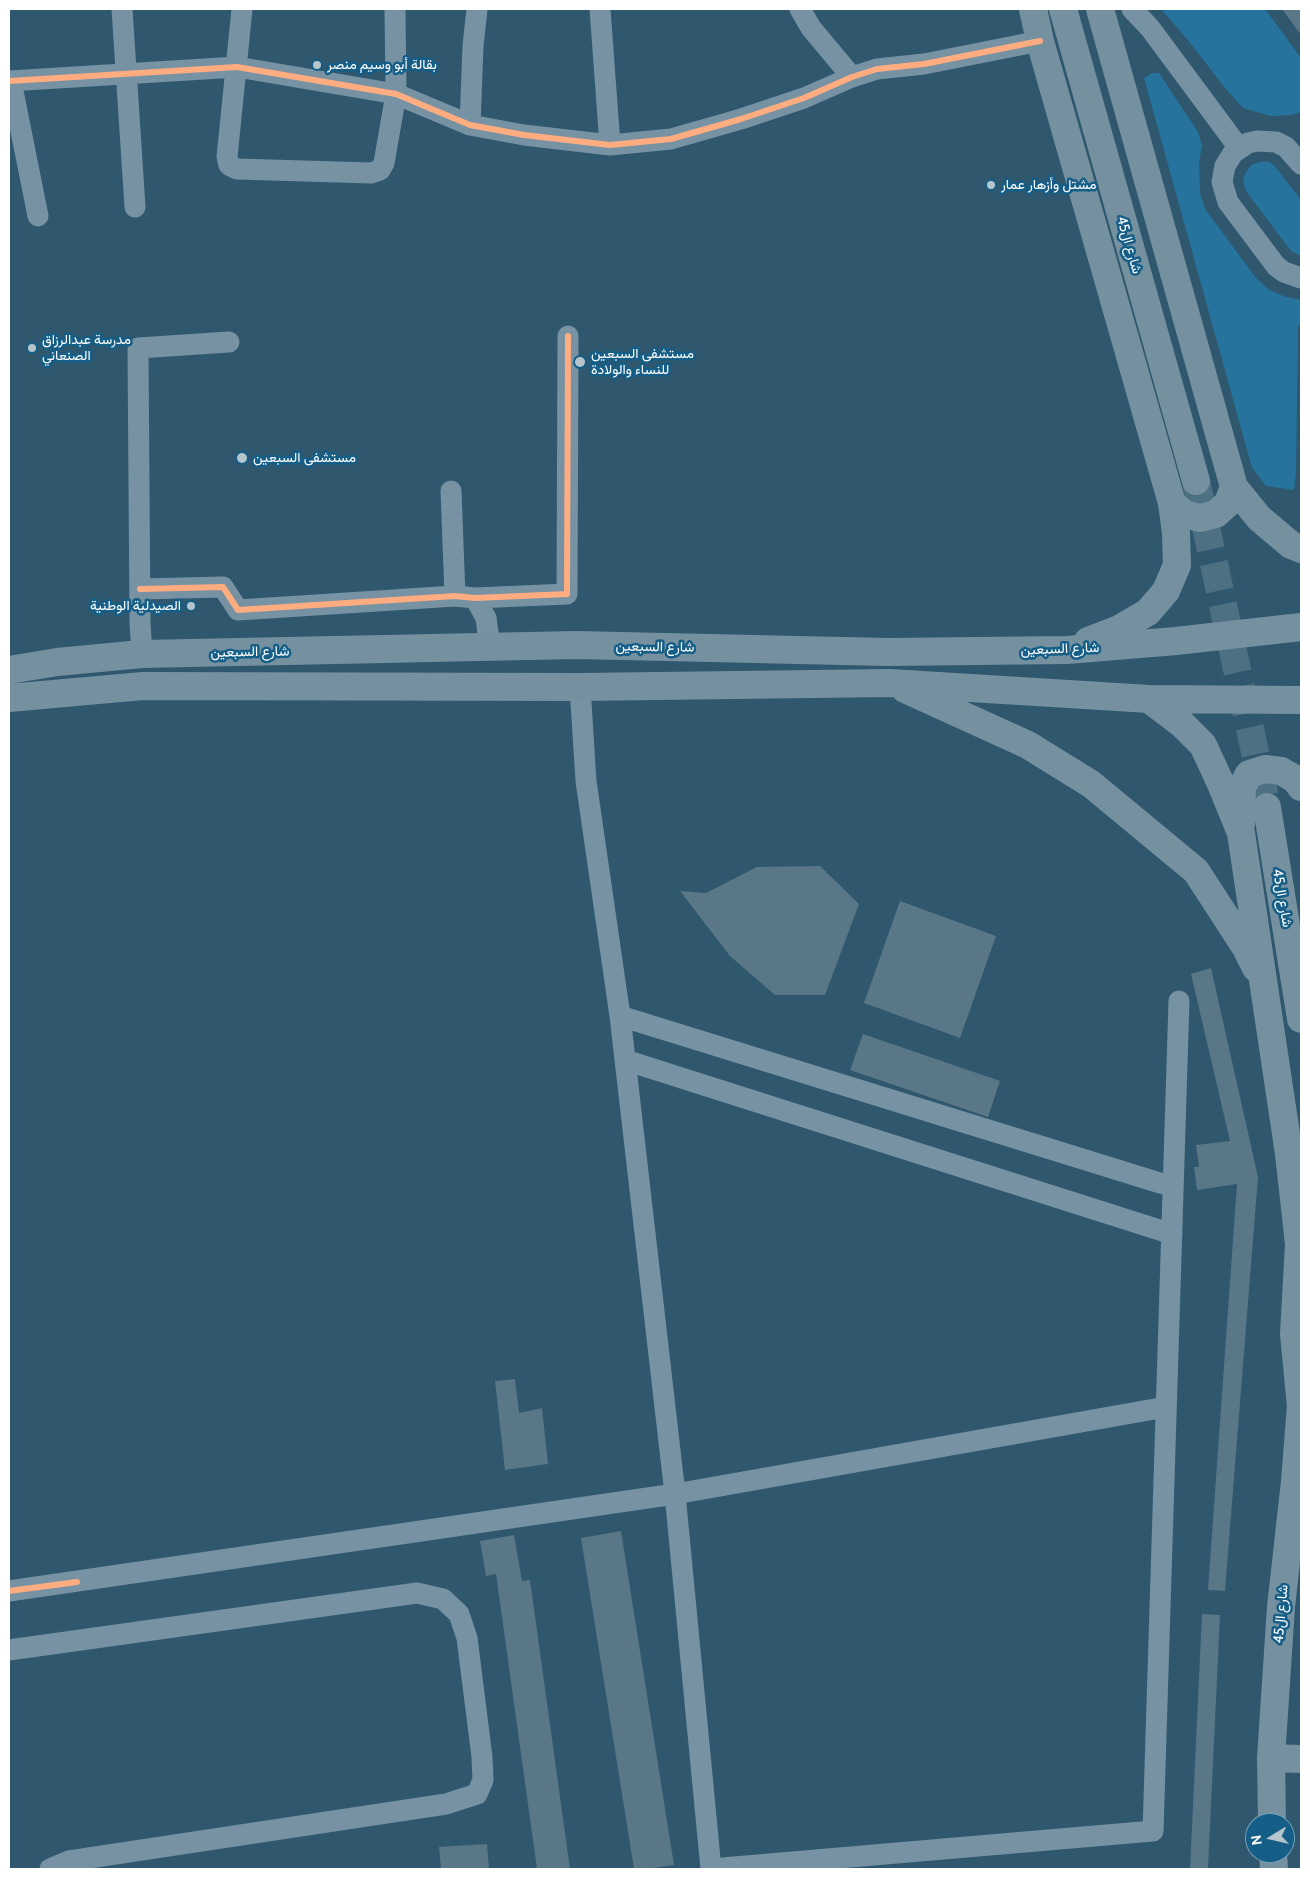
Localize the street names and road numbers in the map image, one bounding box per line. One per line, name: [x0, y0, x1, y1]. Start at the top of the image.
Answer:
street label: شارع ال45: [1113, 214, 1145, 276]
street label: شارع السبعين: [615, 638, 695, 656]
street label: شارع السبعين: [1020, 639, 1100, 659]
street label: شارع السبعين: [210, 643, 290, 661]
street label: شارع ال45: [1269, 867, 1295, 929]
street label: شارع ال45: [1270, 1584, 1292, 1644]

